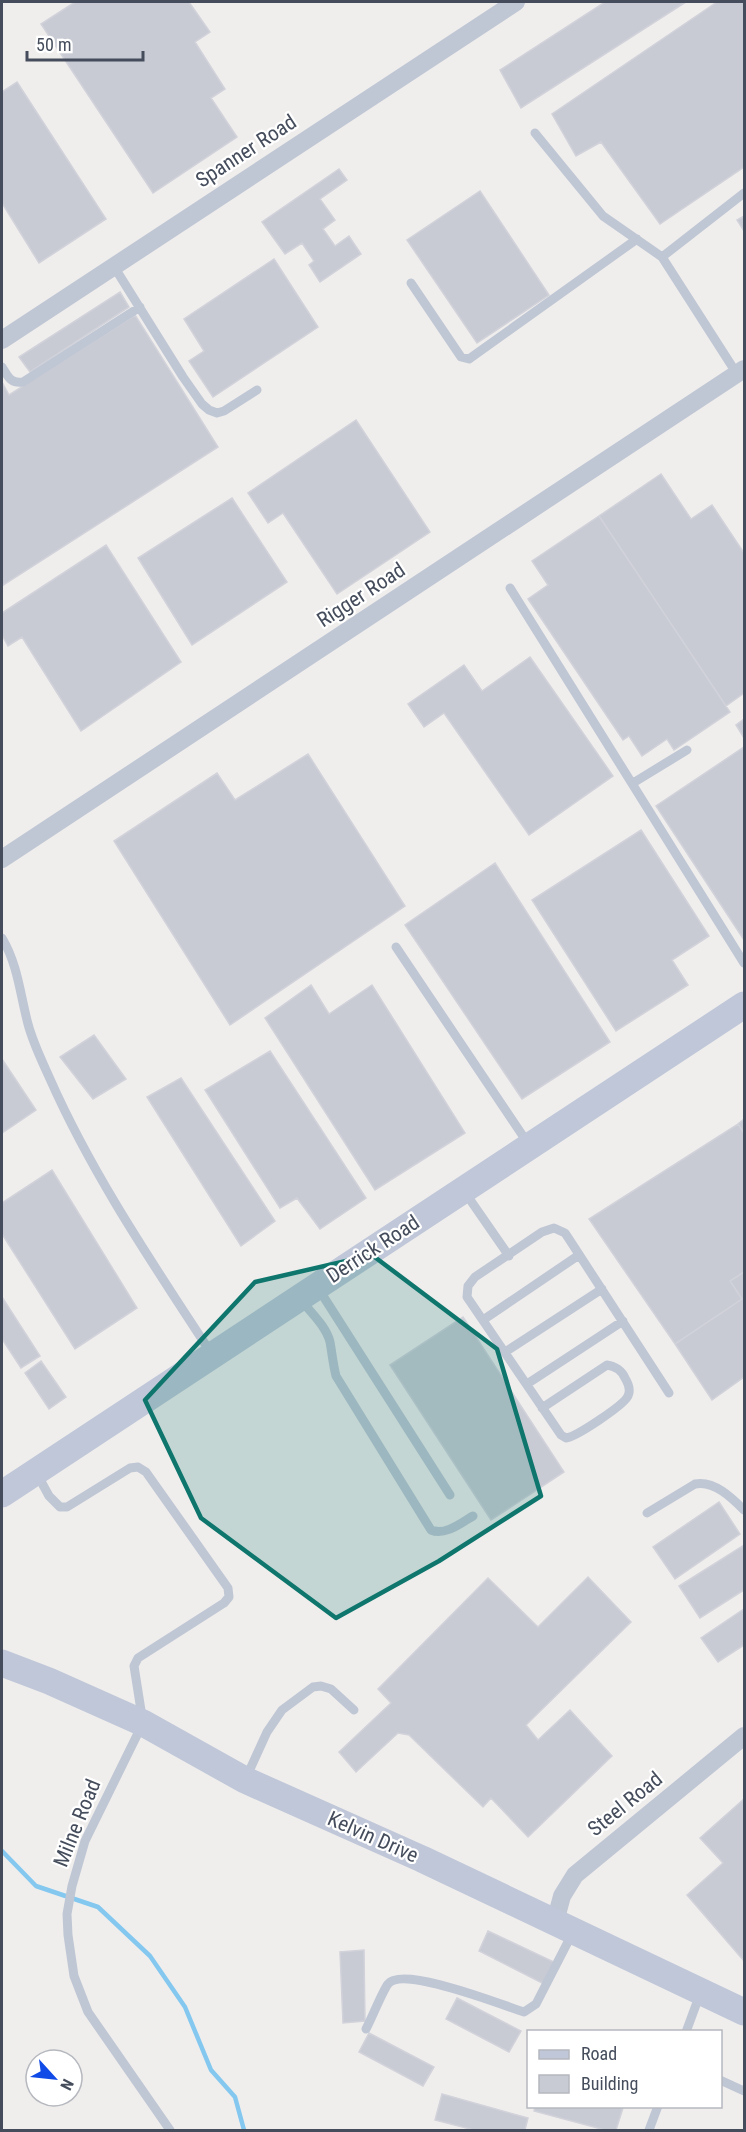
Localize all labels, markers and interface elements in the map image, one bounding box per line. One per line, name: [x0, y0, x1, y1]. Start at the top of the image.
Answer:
scale bar: [27, 24, 142, 62]
text: 50 m: [36, 34, 71, 55]
street label: Spanner Road: [191, 110, 301, 192]
street label: Rigger Road: [313, 558, 409, 632]
street label: Derrick Road: [322, 1210, 424, 1288]
street label: Steel Road: [583, 1767, 667, 1841]
street label: Milne Road: [49, 1776, 105, 1870]
street label: Kelvin Drive: [324, 1806, 422, 1868]
legend: [527, 2030, 722, 2108]
text: Road: [581, 2043, 617, 2064]
north arrow: [24, 2048, 84, 2108]
text: Building: [581, 2073, 638, 2094]
text: N: [56, 2076, 78, 2093]

